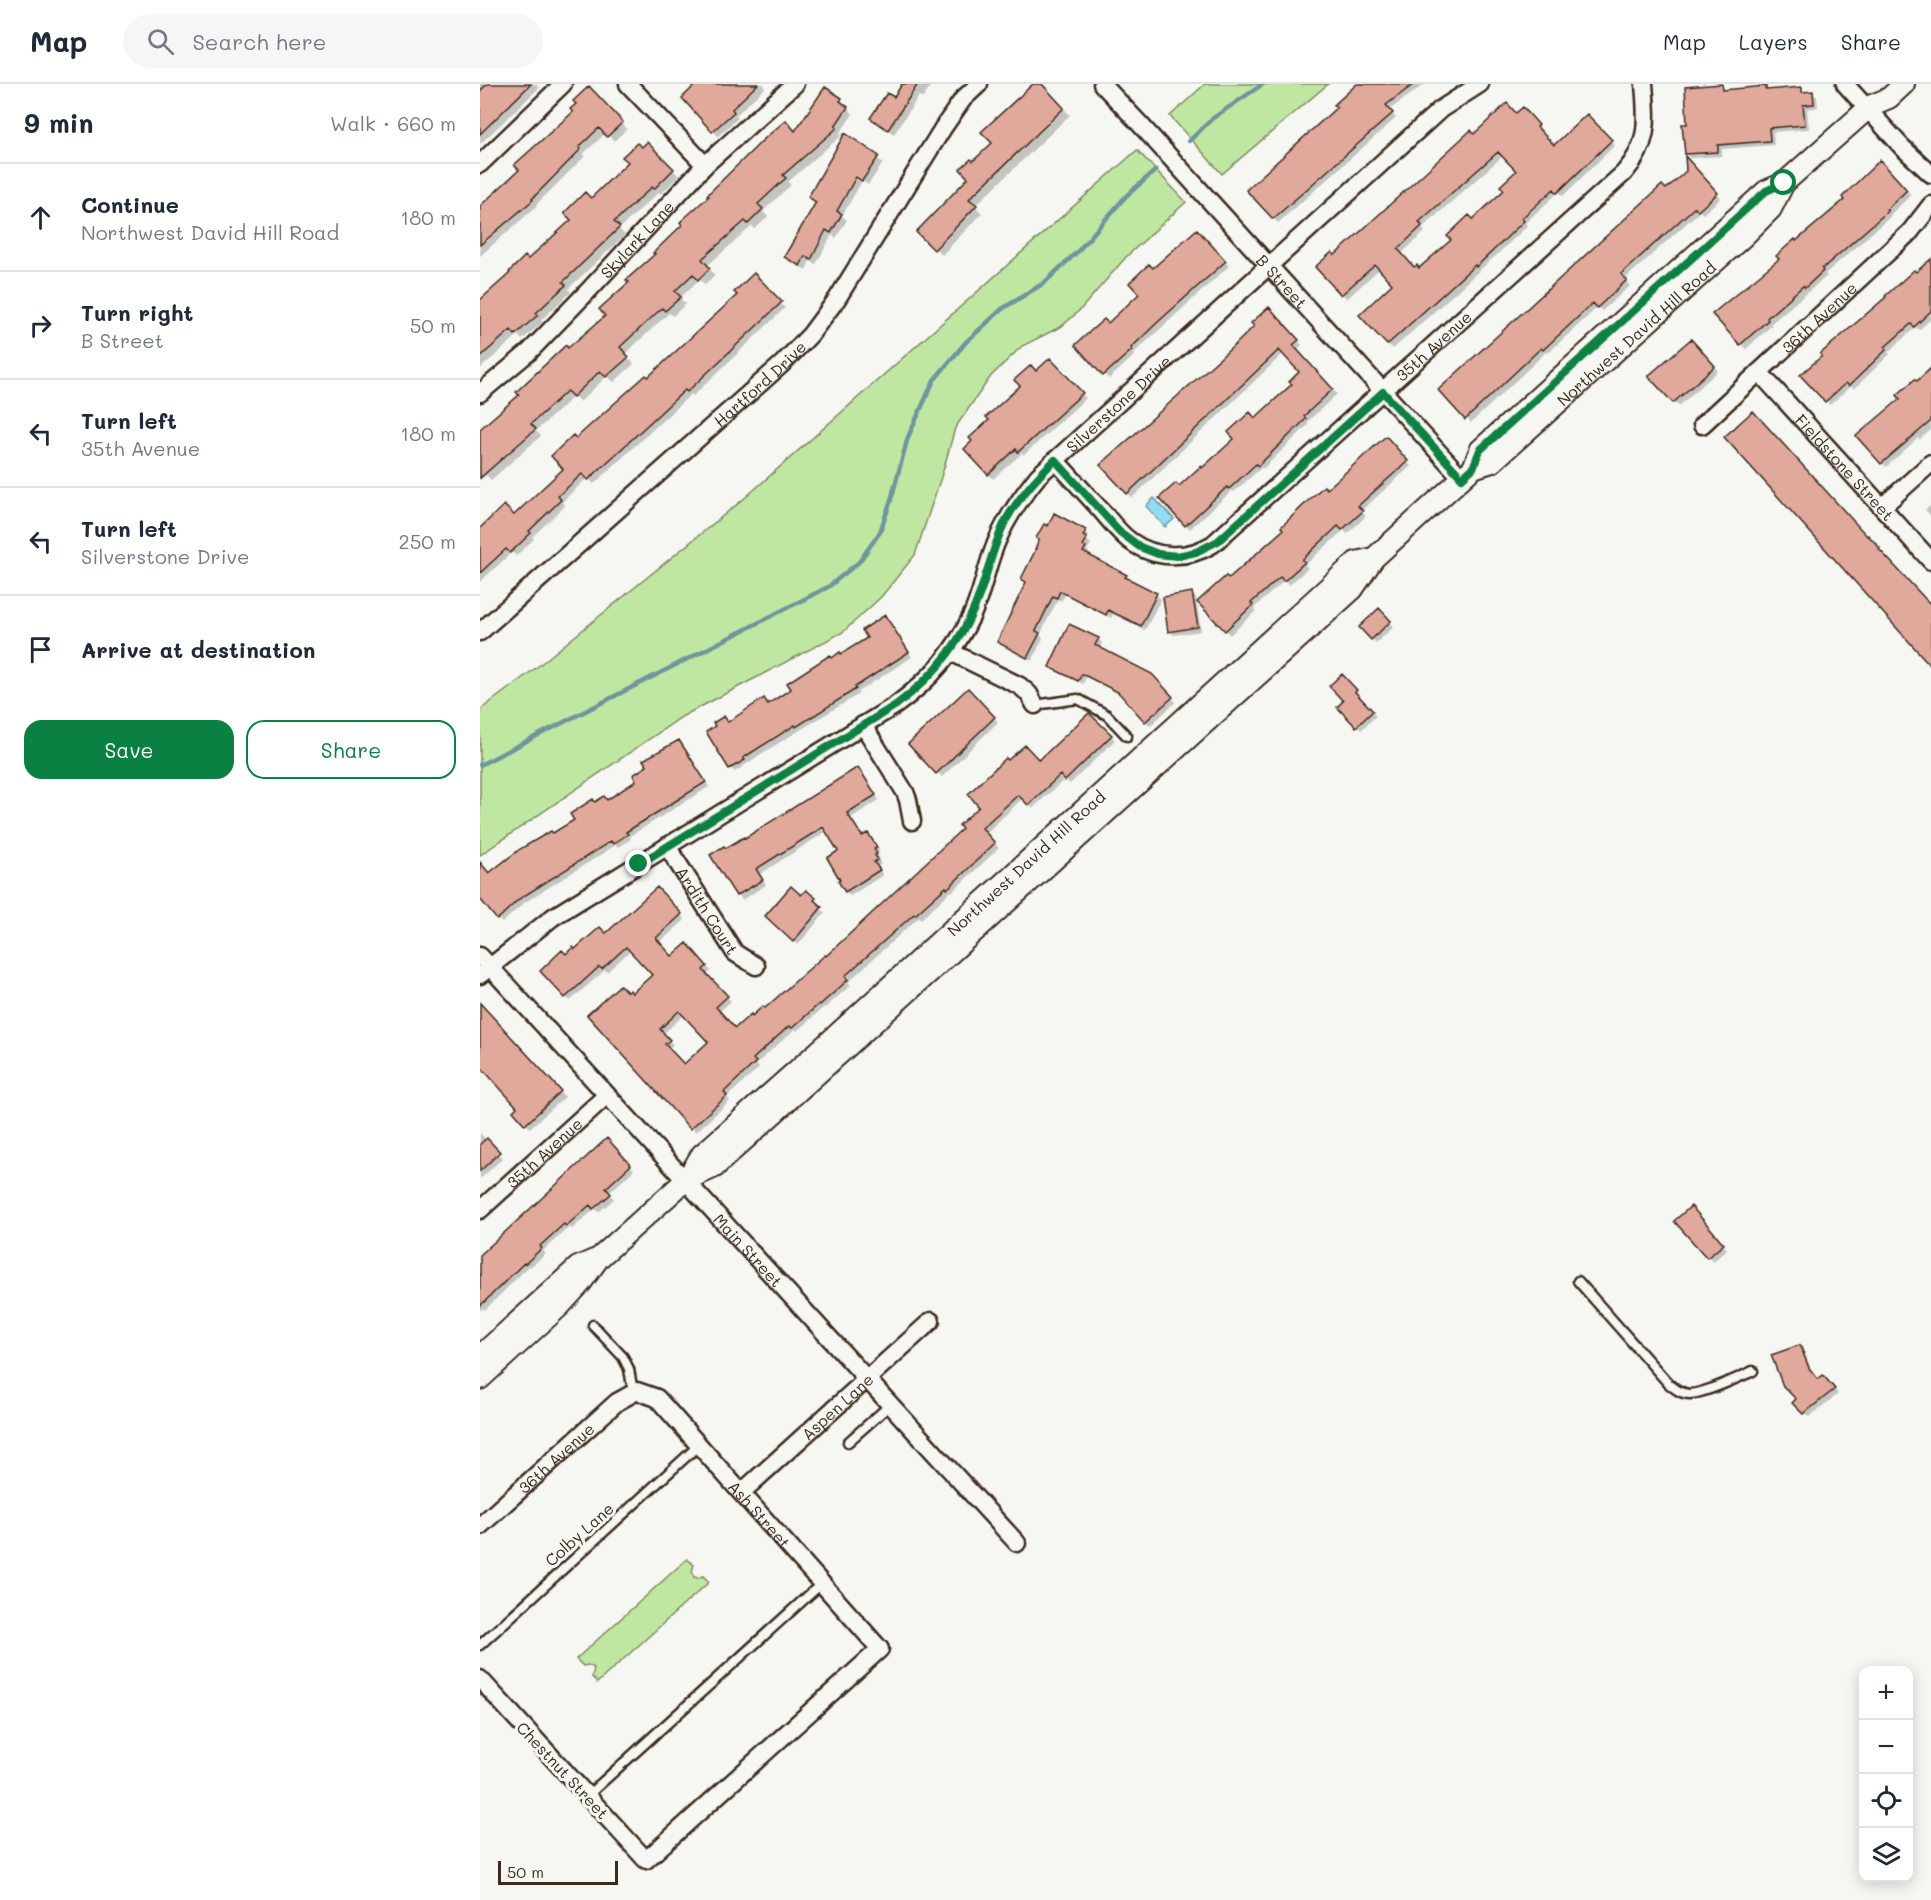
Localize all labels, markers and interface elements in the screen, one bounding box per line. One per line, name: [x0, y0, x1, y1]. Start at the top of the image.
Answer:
search box: [123, 14, 543, 68]
text: Map: [30, 23, 87, 59]
icon: search: [144, 25, 177, 58]
text: Search here: [192, 27, 326, 56]
text: Map: [1663, 28, 1706, 55]
text: Layers: [1739, 28, 1808, 55]
text: Share: [1841, 28, 1901, 55]
text: 9 min: [24, 106, 93, 140]
text: Walk · 660 m: [330, 110, 456, 136]
route start: [1770, 169, 1796, 195]
text: Continue: [81, 190, 179, 219]
street label: Skylark Lane: [595, 195, 678, 282]
icon: ahead: [24, 201, 57, 234]
text: 180 m: [400, 204, 456, 230]
text: Northwest David Hill Road: [81, 219, 339, 245]
street label: B Street: [1252, 249, 1312, 312]
street label: Northwest David Hill Road: [1552, 256, 1720, 410]
street label: 36th Avenue: [1776, 277, 1861, 357]
text: Turn right: [81, 298, 193, 327]
street label: 35th Avenue: [1391, 306, 1475, 385]
icon: right: [24, 309, 57, 342]
text: 50 m: [410, 312, 456, 338]
text: B Street: [81, 327, 163, 353]
street label: Hartford Drive: [709, 336, 810, 431]
street label: Silverstone Drive: [1061, 350, 1175, 456]
text: Turn left: [81, 406, 177, 435]
street label: Fieldstone Street: [1791, 409, 1899, 524]
icon: left: [24, 417, 57, 450]
text: 180 m: [400, 420, 456, 446]
text: 35th Avenue: [81, 435, 200, 461]
text: Turn left: [81, 514, 177, 543]
icon: left: [24, 525, 57, 558]
text: 250 m: [399, 528, 456, 554]
text: Silverstone Drive: [81, 543, 250, 569]
icon: arrive: [24, 633, 57, 666]
text: Arrive at destination: [81, 635, 316, 664]
button: Save: [24, 720, 234, 779]
button: Share: [246, 720, 456, 779]
street label: Northwest David Hill Road: [942, 785, 1109, 940]
route end: [625, 850, 651, 876]
street label: Ardith Court: [672, 862, 743, 958]
street label: 35th Avenue: [501, 1112, 586, 1192]
street label: Main Street: [710, 1208, 788, 1291]
street label: Aspen Lane: [797, 1368, 877, 1444]
street label: 36th Avenue: [513, 1418, 598, 1497]
street label: Ash Street: [724, 1476, 796, 1552]
street label: Colby Lane: [540, 1498, 618, 1570]
map controls: [1859, 1666, 1913, 1882]
button: +: [1859, 1666, 1913, 1720]
street label: Chestnut Street: [512, 1717, 614, 1823]
button: −: [1859, 1720, 1913, 1774]
button: locate: [1859, 1774, 1913, 1828]
button: layers: [1859, 1828, 1913, 1882]
scale bar: [498, 1858, 618, 1886]
text: 50 m: [507, 1861, 544, 1882]

